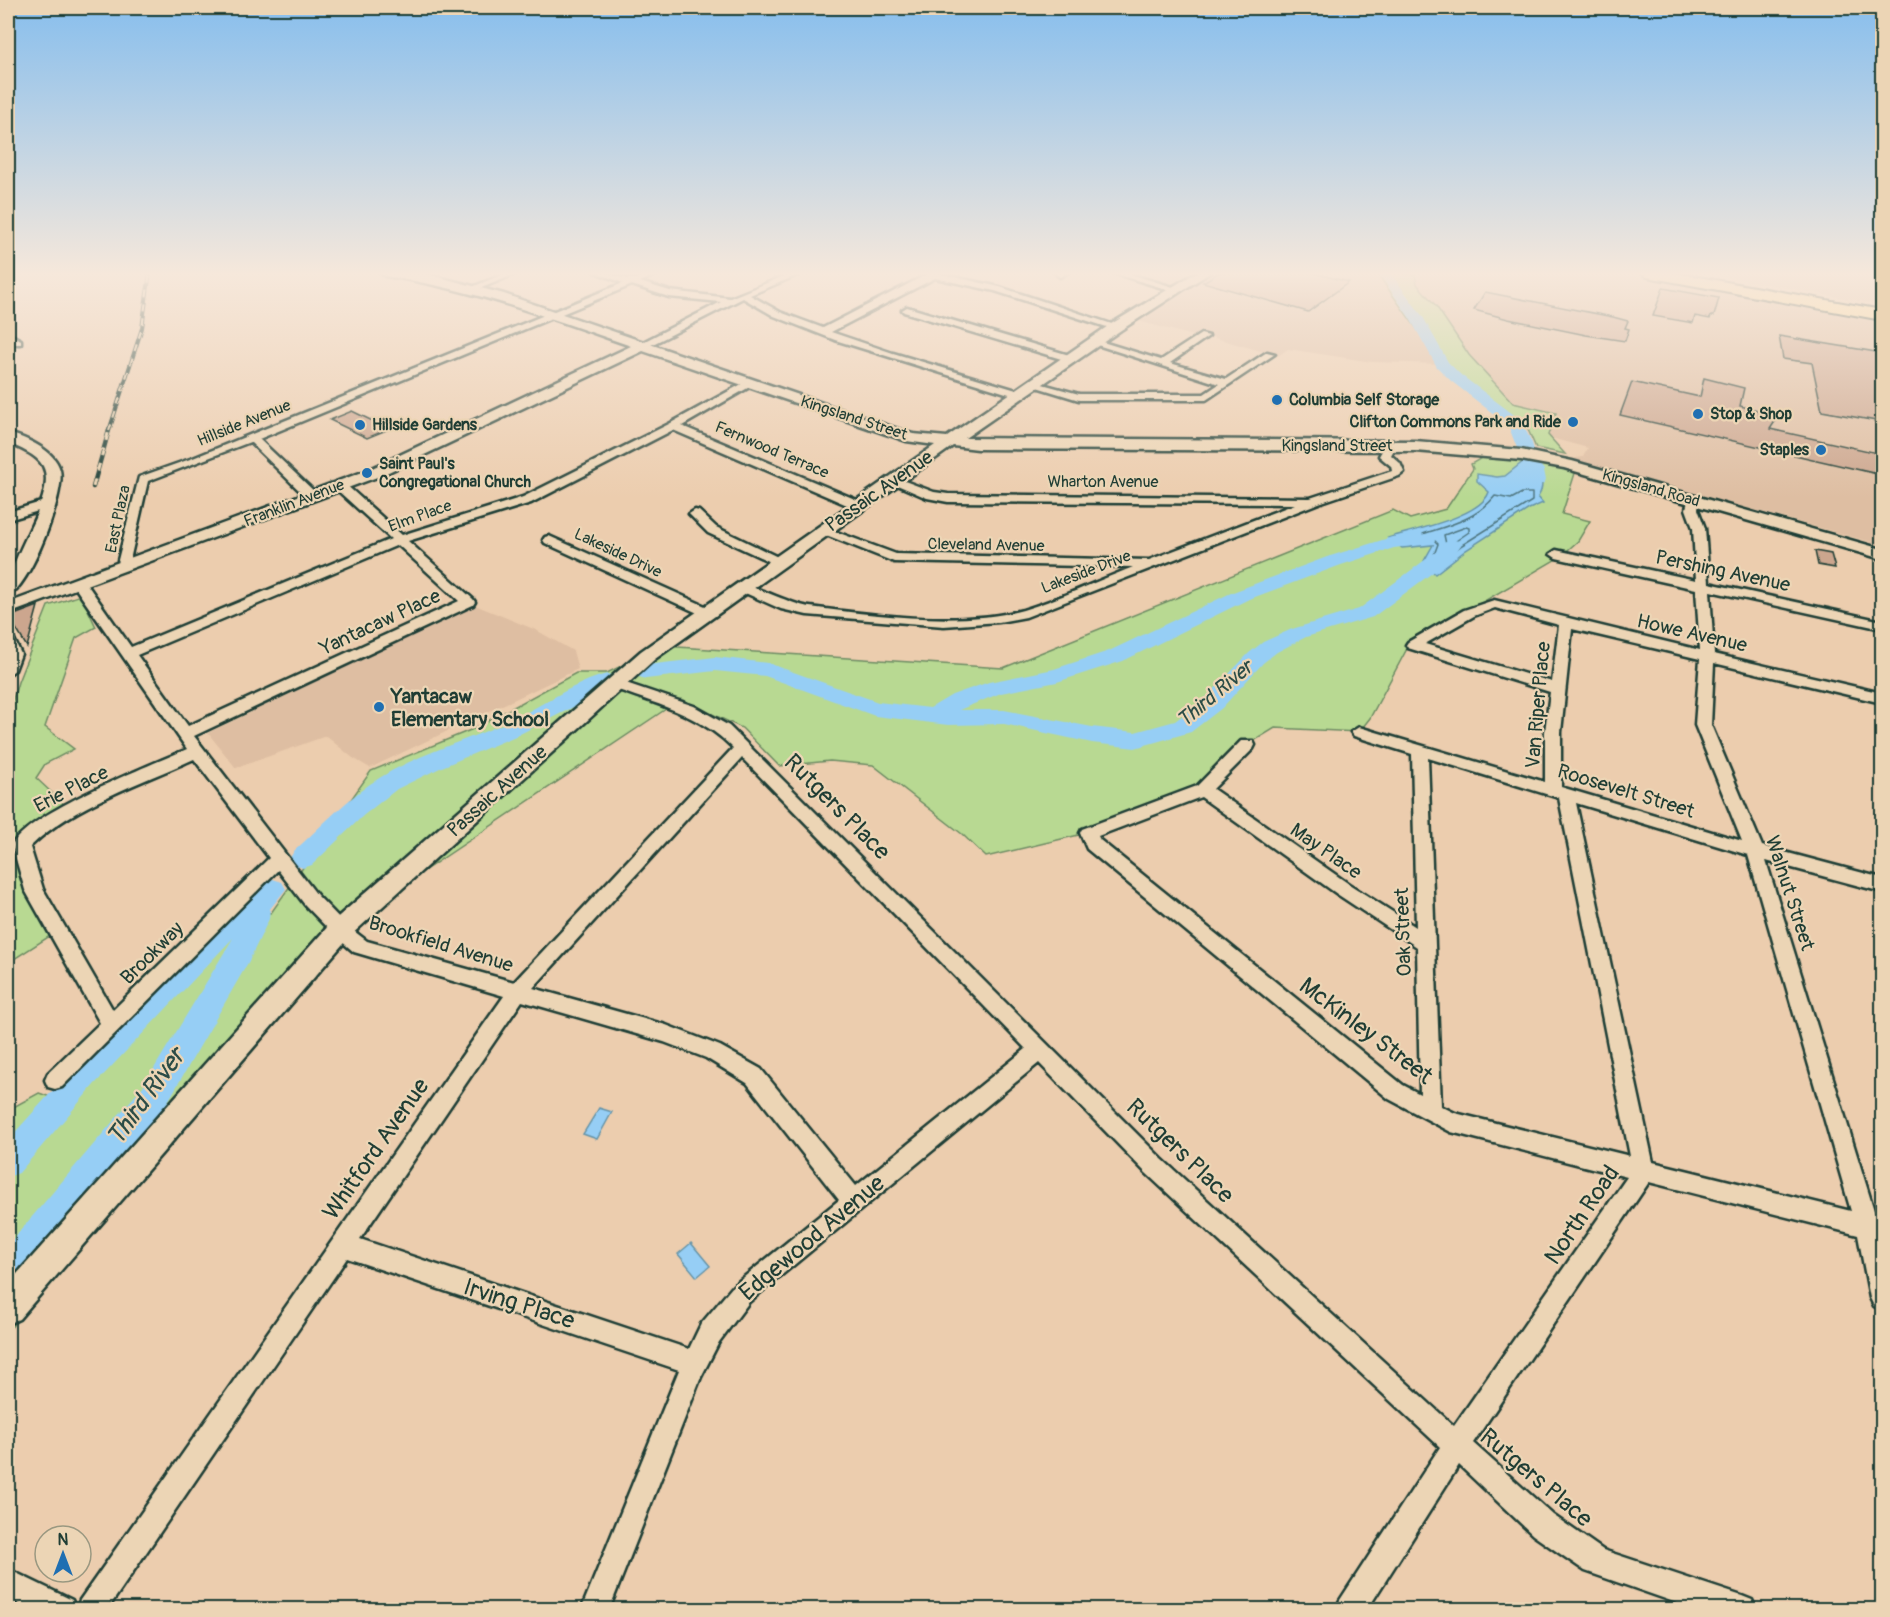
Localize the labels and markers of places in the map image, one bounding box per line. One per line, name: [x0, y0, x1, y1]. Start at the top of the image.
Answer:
place label: Columbia Self Storage: [1289, 390, 1440, 410]
marker: Columbia Self Storage: [1270, 393, 1284, 407]
place label: Stop & Shop: [1710, 404, 1793, 424]
marker: Stop & Shop: [1691, 407, 1705, 421]
place label: Clifton Commons Park and Ride: [1350, 412, 1562, 432]
place label: Hillside Gardens: [372, 415, 478, 435]
marker: Clifton Commons Park and Ride: [1566, 415, 1580, 429]
marker: Hillside Gardens: [353, 418, 367, 432]
place label: Staples: [1759, 440, 1810, 460]
marker: Staples: [1814, 443, 1828, 457]
place label: Saint Paul's Congregational Church: [379, 454, 531, 492]
marker: Saint Paul's Congregational Church: [360, 466, 374, 480]
place label: Yantacaw Elementary School: [390, 684, 549, 732]
marker: Yantacaw Elementary School: [372, 700, 386, 714]

